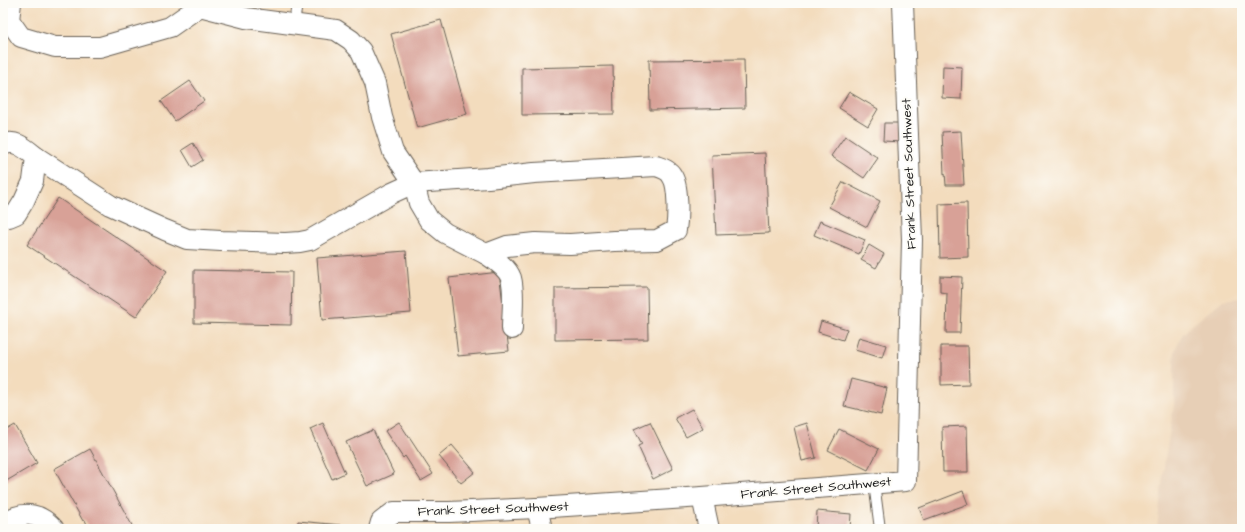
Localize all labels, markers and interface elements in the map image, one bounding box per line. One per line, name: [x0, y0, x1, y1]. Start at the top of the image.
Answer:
street label: Frank Street Southwest: [897, 97, 921, 250]
street label: Frank Street Southwest: [740, 472, 893, 504]
street label: Frank Street Southwest: [417, 497, 570, 521]

